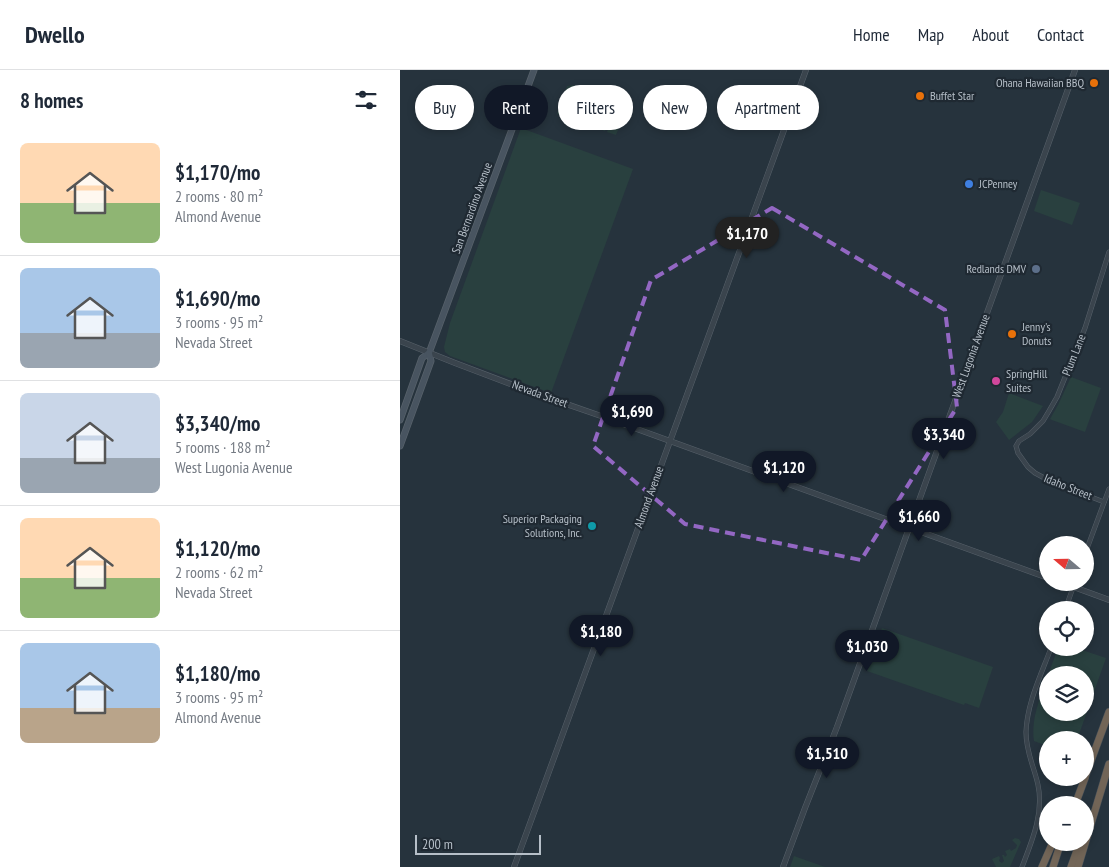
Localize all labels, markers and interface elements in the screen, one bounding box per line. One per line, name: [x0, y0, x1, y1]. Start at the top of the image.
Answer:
text: Dwello: [25, 19, 85, 50]
text: Home: [853, 23, 890, 46]
text: Map: [918, 23, 944, 46]
text: About: [972, 23, 1009, 46]
text: Contact: [1037, 23, 1084, 46]
place label: Ohana Hawaiian BBQ: [996, 75, 1084, 90]
marker: Ohana Hawaiian BBQ: [1088, 77, 1100, 89]
chip: Buy: [415, 85, 474, 130]
chip: Rent: [484, 85, 548, 130]
chip: Filters: [558, 85, 633, 130]
chip: New: [643, 85, 707, 130]
chip: Apartment: [717, 85, 819, 130]
icon: filters: [352, 86, 380, 114]
text: 8 homes: [20, 87, 83, 114]
place label: Buffet Star: [930, 88, 975, 103]
marker: Buffet Star: [914, 90, 926, 102]
text: $1,170/mo: [175, 159, 260, 186]
street label: San Bernardino Avenue: [448, 160, 495, 255]
icon: home: [60, 163, 120, 223]
place label: JCPenney: [978, 176, 1018, 191]
marker: JCPenney: [963, 178, 975, 190]
text: 2 rooms · 80 m²: [175, 186, 263, 206]
text: Almond Avenue: [175, 206, 261, 226]
pin: $1,170: [706, 216, 788, 259]
text: $1,170: [726, 223, 768, 243]
place label: Redlands DMV: [966, 261, 1026, 276]
marker: Redlands DMV: [1030, 263, 1042, 275]
text: $1,690/mo: [175, 285, 260, 312]
icon: home: [60, 288, 120, 348]
text: 3 rooms · 95 m²: [175, 312, 263, 332]
street label: West Lugonia Avenue: [948, 312, 993, 400]
place label: Jenny's Donuts: [1021, 319, 1051, 348]
marker: Jenny's Donuts: [1006, 328, 1018, 340]
text: Nevada Street: [175, 332, 252, 352]
street label: Plum Lane: [1058, 332, 1089, 378]
place label: SpringHill Suites: [1006, 366, 1048, 395]
marker: SpringHill Suites: [990, 375, 1002, 387]
street label: Nevada Street: [510, 377, 571, 411]
pin: $1,690: [591, 394, 673, 437]
text: $1,690: [611, 401, 653, 421]
text: $3,340/mo: [175, 410, 260, 437]
icon: home: [60, 413, 120, 473]
pin: $3,340: [903, 418, 985, 460]
text: $3,340: [923, 424, 965, 444]
text: 5 rooms · 188 m²: [175, 437, 271, 457]
pin: $1,120: [743, 450, 825, 493]
text: West Lugonia Avenue: [175, 457, 293, 477]
text: $1,120: [763, 457, 805, 477]
street label: Almond Avenue: [630, 464, 667, 530]
street label: Idaho Street: [1042, 470, 1095, 503]
pin: $1,660: [878, 500, 960, 542]
text: $1,660: [898, 506, 940, 526]
place label: Superior Packaging Solutions, Inc.: [503, 511, 582, 540]
marker: Superior Packaging Solutions, Inc.: [586, 520, 598, 532]
text: $1,120/mo: [175, 535, 260, 562]
north arrow: [1039, 536, 1094, 591]
map controls: [1039, 536, 1094, 851]
icon: home: [60, 538, 120, 598]
text: 2 rooms · 62 m²: [175, 562, 263, 582]
text: Nevada Street: [175, 582, 252, 602]
button: locate: [1039, 601, 1094, 656]
pin: $1,180: [560, 614, 642, 657]
text: $1,180: [580, 621, 622, 641]
pin: $1,030: [826, 630, 908, 672]
text: $1,030: [846, 636, 888, 656]
text: $1,180/mo: [175, 660, 260, 687]
icon: home: [60, 663, 120, 723]
button: layers: [1039, 666, 1094, 721]
text: 3 rooms · 95 m²: [175, 687, 263, 707]
text: Almond Avenue: [175, 707, 261, 727]
button: +: [1039, 731, 1094, 786]
pin: $1,510: [786, 736, 868, 779]
text: $1,510: [806, 743, 848, 763]
button: −: [1039, 796, 1094, 851]
scale bar: [415, 832, 541, 855]
text: 200 m: [422, 835, 453, 853]

